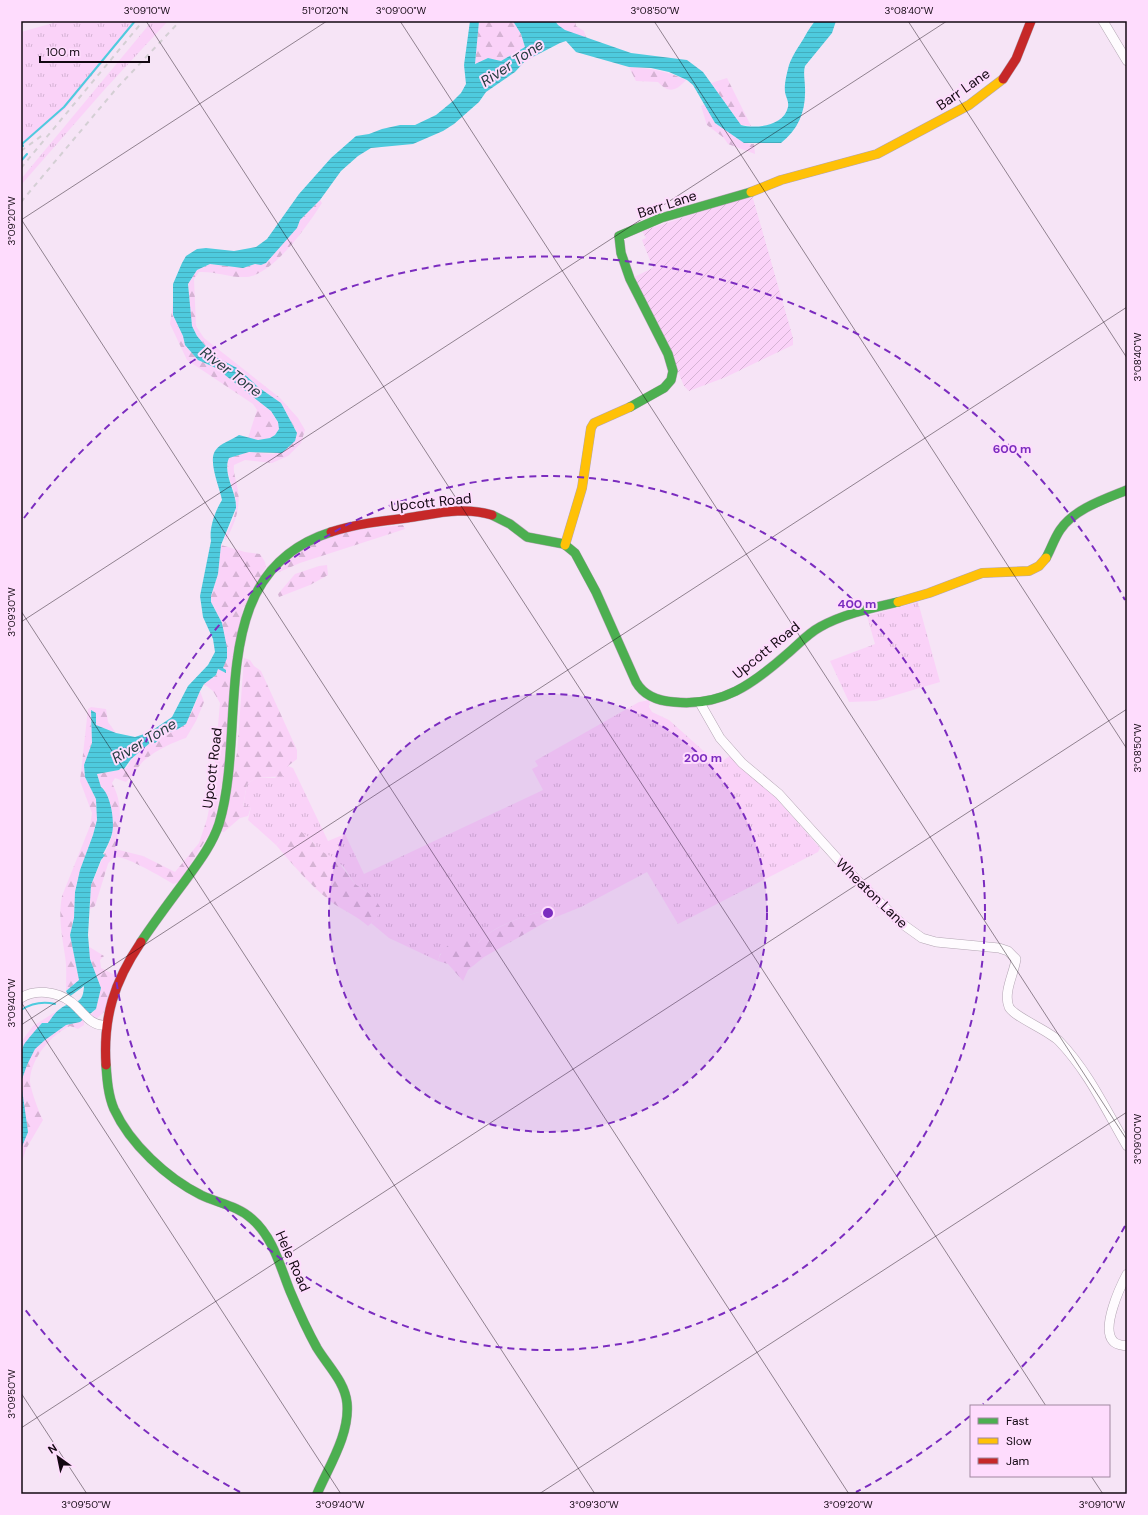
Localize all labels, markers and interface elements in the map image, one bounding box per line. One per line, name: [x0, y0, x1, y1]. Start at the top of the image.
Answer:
text: 3°09'10"W: [124, 4, 171, 17]
text: 51°01'20"N: [302, 4, 348, 17]
text: 3°09'00"W: [376, 4, 426, 17]
text: 3°08'50"W: [630, 4, 680, 17]
text: 3°08'40"W: [885, 4, 934, 17]
water label: River Tone: [476, 34, 548, 91]
scale bar: [40, 38, 149, 64]
text: 100 m: [46, 44, 80, 60]
street label: Barr Lane: [933, 64, 993, 114]
street label: Barr Lane: [635, 186, 699, 222]
text: 3°09'20"W: [5, 196, 18, 246]
text: 3°08'40"W: [1131, 332, 1144, 381]
water label: River Tone: [196, 342, 266, 402]
text: 600 m: [993, 441, 1031, 457]
street label: Upcott Road: [390, 489, 472, 515]
text: 3°09'30"W: [5, 587, 18, 637]
text: 400 m: [838, 596, 876, 612]
street label: Upcott Road: [729, 617, 803, 683]
water label: River Tone: [108, 714, 180, 768]
text: 3°08'50"W: [1131, 723, 1144, 773]
street label: Upcott Road: [198, 727, 226, 809]
text: 200 m: [684, 750, 722, 766]
street label: Wheaton Lane: [832, 854, 912, 932]
centre of rings: [541, 906, 555, 920]
text: 3°09'40"W: [5, 978, 18, 1028]
text: 3°09'00"W: [1131, 1114, 1144, 1164]
street label: Hele Road: [272, 1228, 314, 1294]
text: 3°09'50"W: [5, 1369, 18, 1419]
legend: [970, 1405, 1110, 1477]
text: Fast: [1006, 1413, 1029, 1429]
text: Slow: [1006, 1433, 1032, 1449]
north arrow: [38, 1437, 78, 1477]
text: N: [45, 1441, 60, 1457]
text: Jam: [1006, 1453, 1029, 1469]
text: 3°09'50"W: [61, 1498, 111, 1511]
text: 3°09'40"W: [315, 1498, 365, 1511]
text: 3°09'30"W: [569, 1498, 619, 1511]
text: 3°09'20"W: [823, 1498, 873, 1511]
text: 3°09'10"W: [1079, 1498, 1126, 1511]

